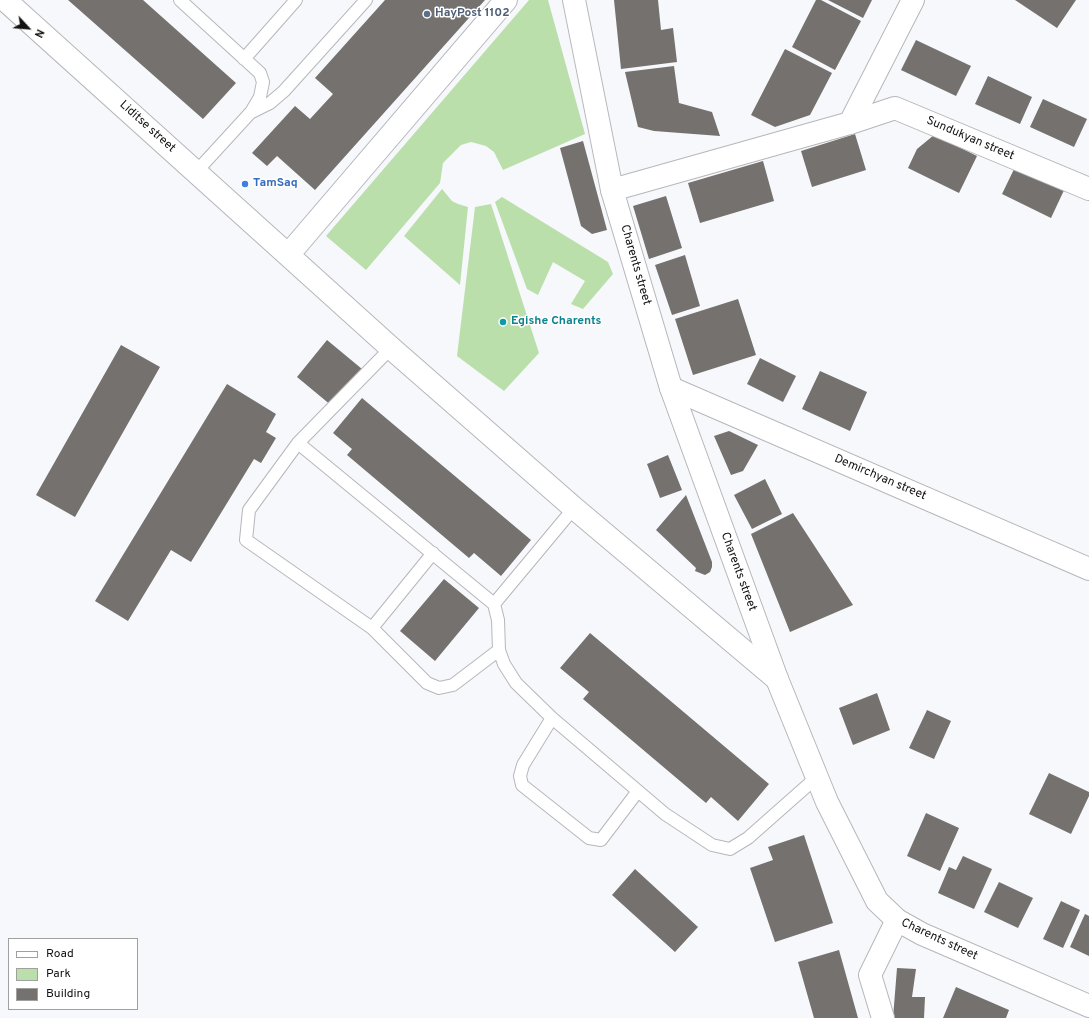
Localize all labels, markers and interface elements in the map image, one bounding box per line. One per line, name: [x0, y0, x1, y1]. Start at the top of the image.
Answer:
place label: HayPost 1102: [435, 7, 510, 21]
north arrow: [8, 8, 48, 48]
marker: HayPost 1102: [422, 9, 432, 19]
text: N: [31, 27, 47, 40]
street label: Liditse street: [116, 98, 178, 156]
street label: Sundukyan street: [924, 114, 1016, 164]
place label: TamSaq: [253, 177, 298, 191]
marker: TamSaq: [240, 179, 250, 189]
street label: Charents street: [617, 223, 653, 307]
place label: Egishe Charents: [511, 315, 602, 329]
marker: Egishe Charents: [498, 317, 508, 327]
street label: Demirchyan street: [832, 452, 928, 504]
street label: Charents street: [717, 531, 759, 613]
street label: Charents street: [898, 916, 980, 964]
legend: [8, 938, 138, 1010]
text: Road: [46, 946, 74, 962]
text: Park: [46, 966, 71, 982]
text: Building: [46, 986, 90, 1002]

